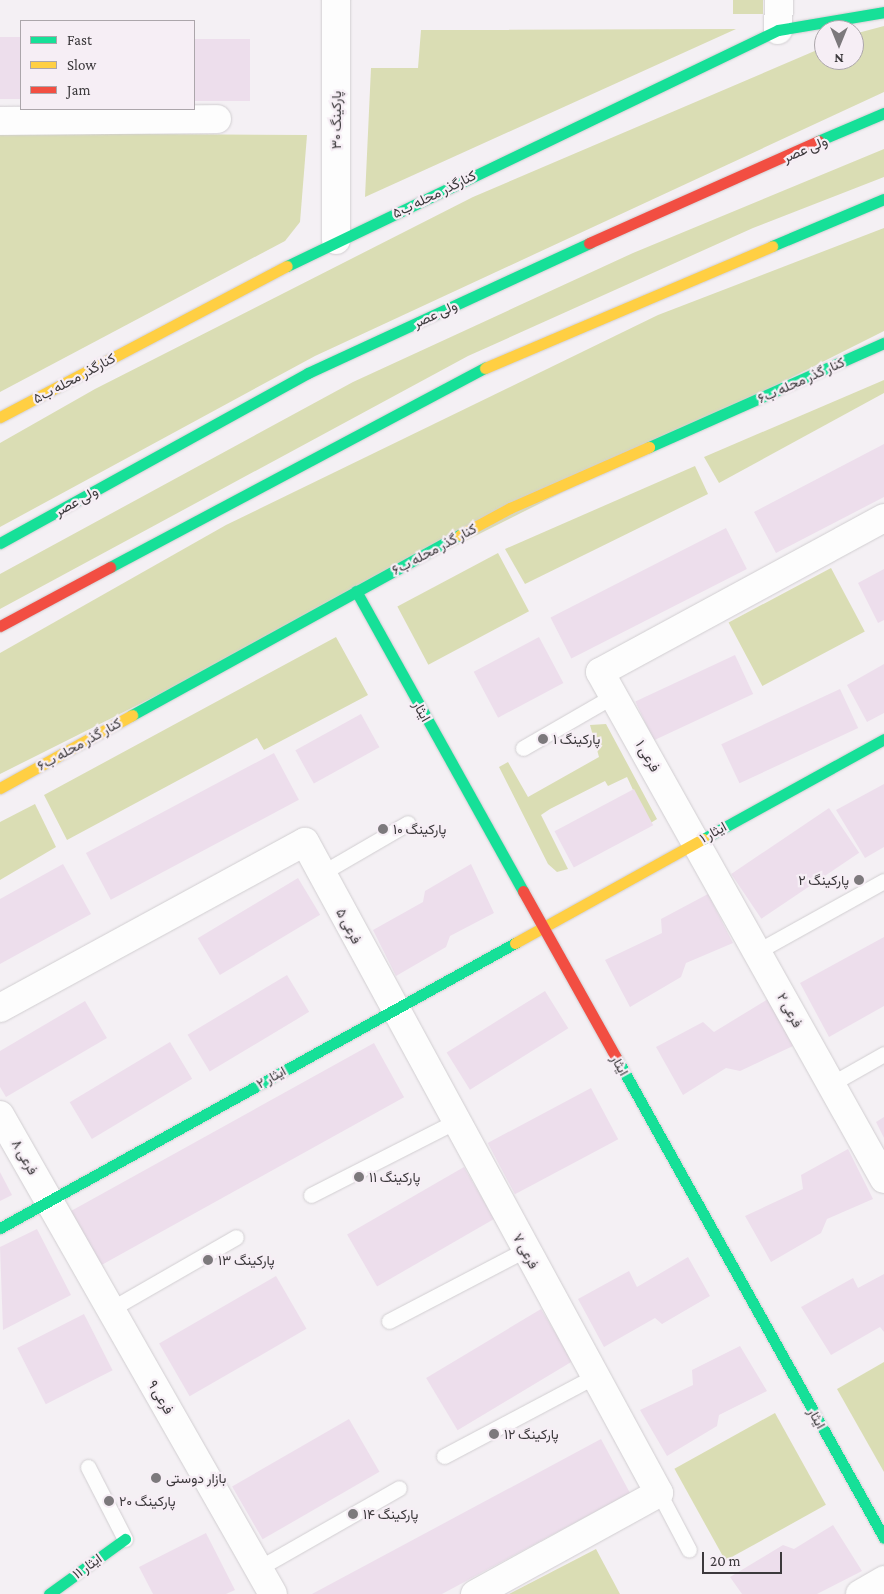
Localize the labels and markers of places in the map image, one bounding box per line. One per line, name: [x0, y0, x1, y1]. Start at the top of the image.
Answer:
place label: پارکینگ ۱: [553, 731, 600, 747]
marker: پارکینگ ۱: [537, 733, 549, 745]
place label: پارکینگ ۱۰: [393, 821, 446, 837]
marker: پارکینگ ۱۰: [377, 823, 389, 835]
place label: پارکینگ ۲: [798, 872, 849, 888]
marker: پارکینگ ۲: [853, 874, 865, 886]
place label: پارکینگ ۱۱: [369, 1169, 420, 1185]
marker: پارکینگ ۱۱: [353, 1171, 365, 1183]
place label: پارکینگ ۱۳: [218, 1252, 275, 1268]
marker: پارکینگ ۱۳: [202, 1254, 214, 1266]
place label: پارکینگ ۱۲: [504, 1426, 559, 1442]
marker: پارکینگ ۱۲: [488, 1428, 500, 1440]
place label: بازار دوستی: [166, 1470, 226, 1486]
marker: بازار دوستی: [150, 1472, 162, 1484]
place label: پارکینگ ۲۰: [119, 1493, 176, 1509]
marker: پارکینگ ۲۰: [103, 1495, 115, 1507]
place label: پارکینگ ۱۴: [363, 1506, 418, 1522]
marker: پارکینگ ۱۴: [347, 1508, 359, 1520]

